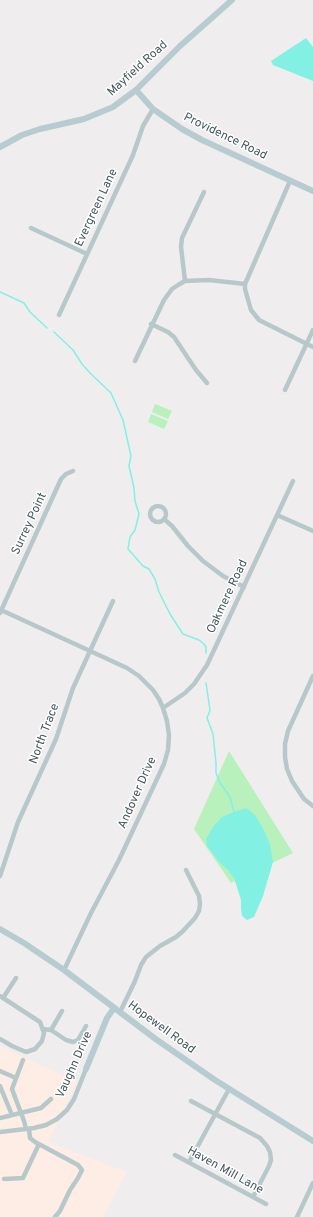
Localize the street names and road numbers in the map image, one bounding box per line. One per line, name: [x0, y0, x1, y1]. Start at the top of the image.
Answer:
street label: Mayfield Road: [105, 38, 171, 100]
street label: Providence Road: [181, 111, 269, 163]
street label: Evergreen Lane: [73, 167, 121, 249]
street label: Surrey Point: [9, 491, 51, 557]
street label: Oakmere Road: [205, 558, 251, 636]
street label: North Trace: [27, 702, 63, 766]
street label: Andover Drive: [116, 755, 160, 831]
street label: Hopewell Road: [124, 999, 198, 1057]
street label: Vaughn Drive: [54, 1029, 96, 1101]
street label: Haven Mill Lane: [184, 1144, 266, 1198]

